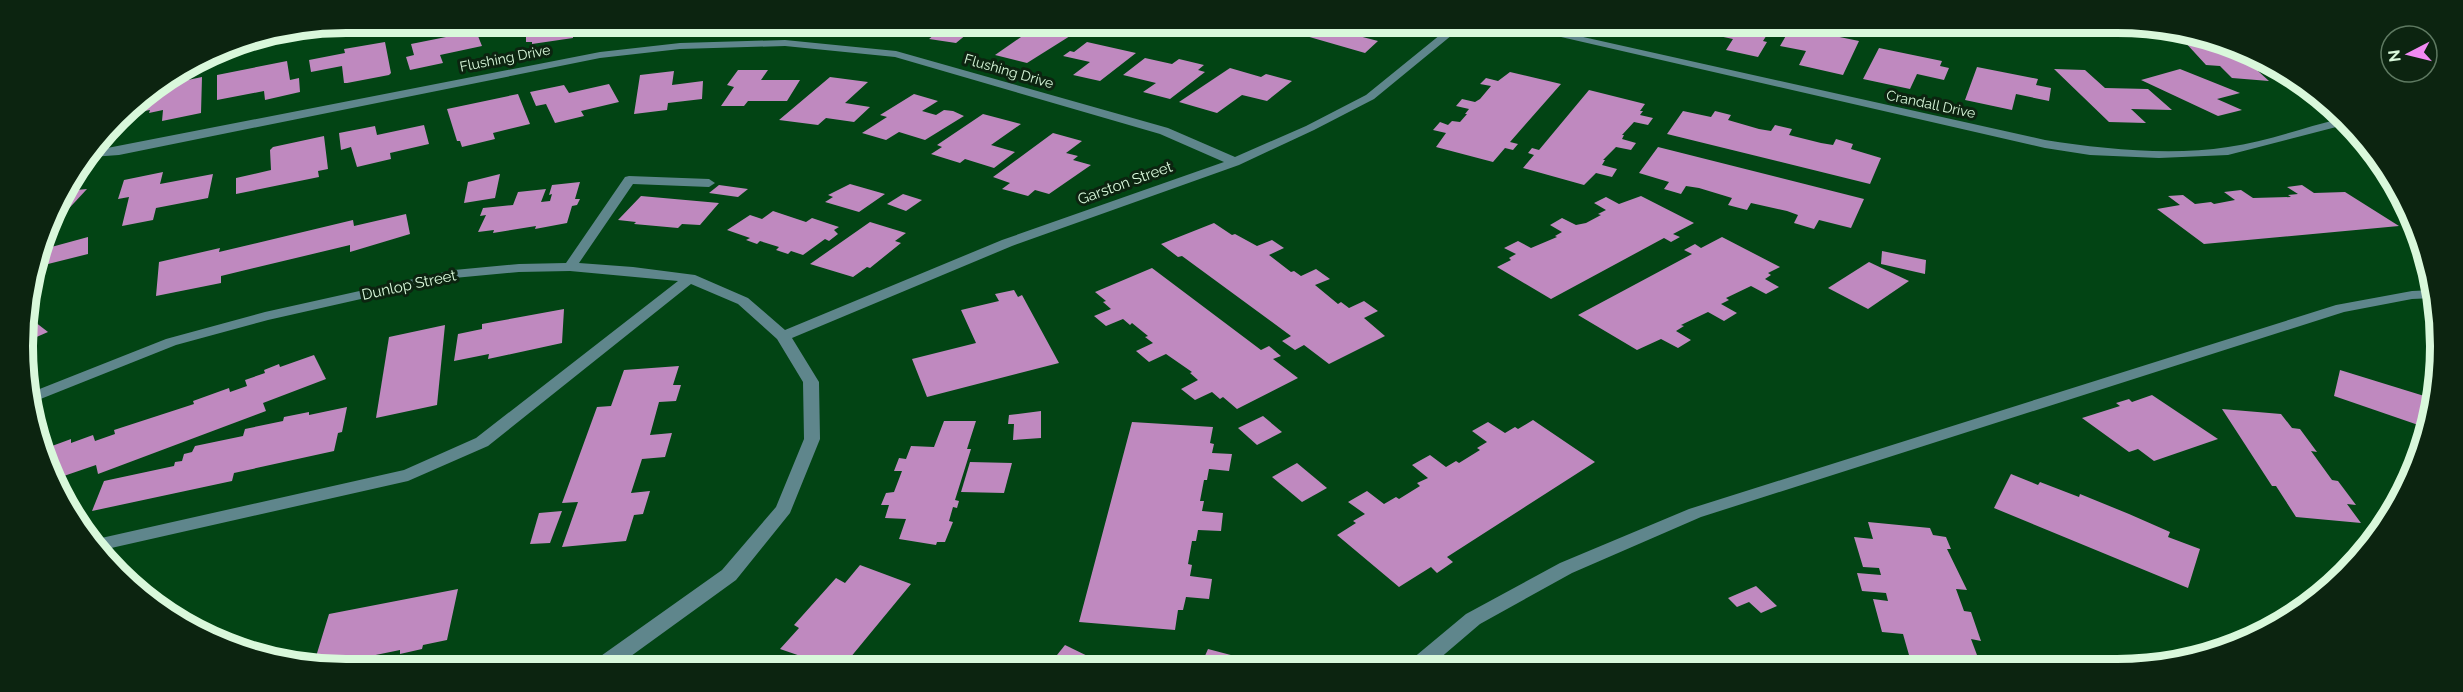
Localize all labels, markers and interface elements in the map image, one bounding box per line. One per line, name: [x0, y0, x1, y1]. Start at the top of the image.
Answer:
north arrow: [2379, 24, 2439, 84]
street label: Flushing Drive: [458, 41, 552, 75]
text: N: [2384, 49, 2405, 63]
street label: Flushing Drive: [963, 51, 1055, 91]
street label: Crandall Drive: [1885, 87, 1977, 121]
street label: Garston Street: [1075, 158, 1175, 208]
street label: Dunlop Street: [360, 266, 458, 304]

